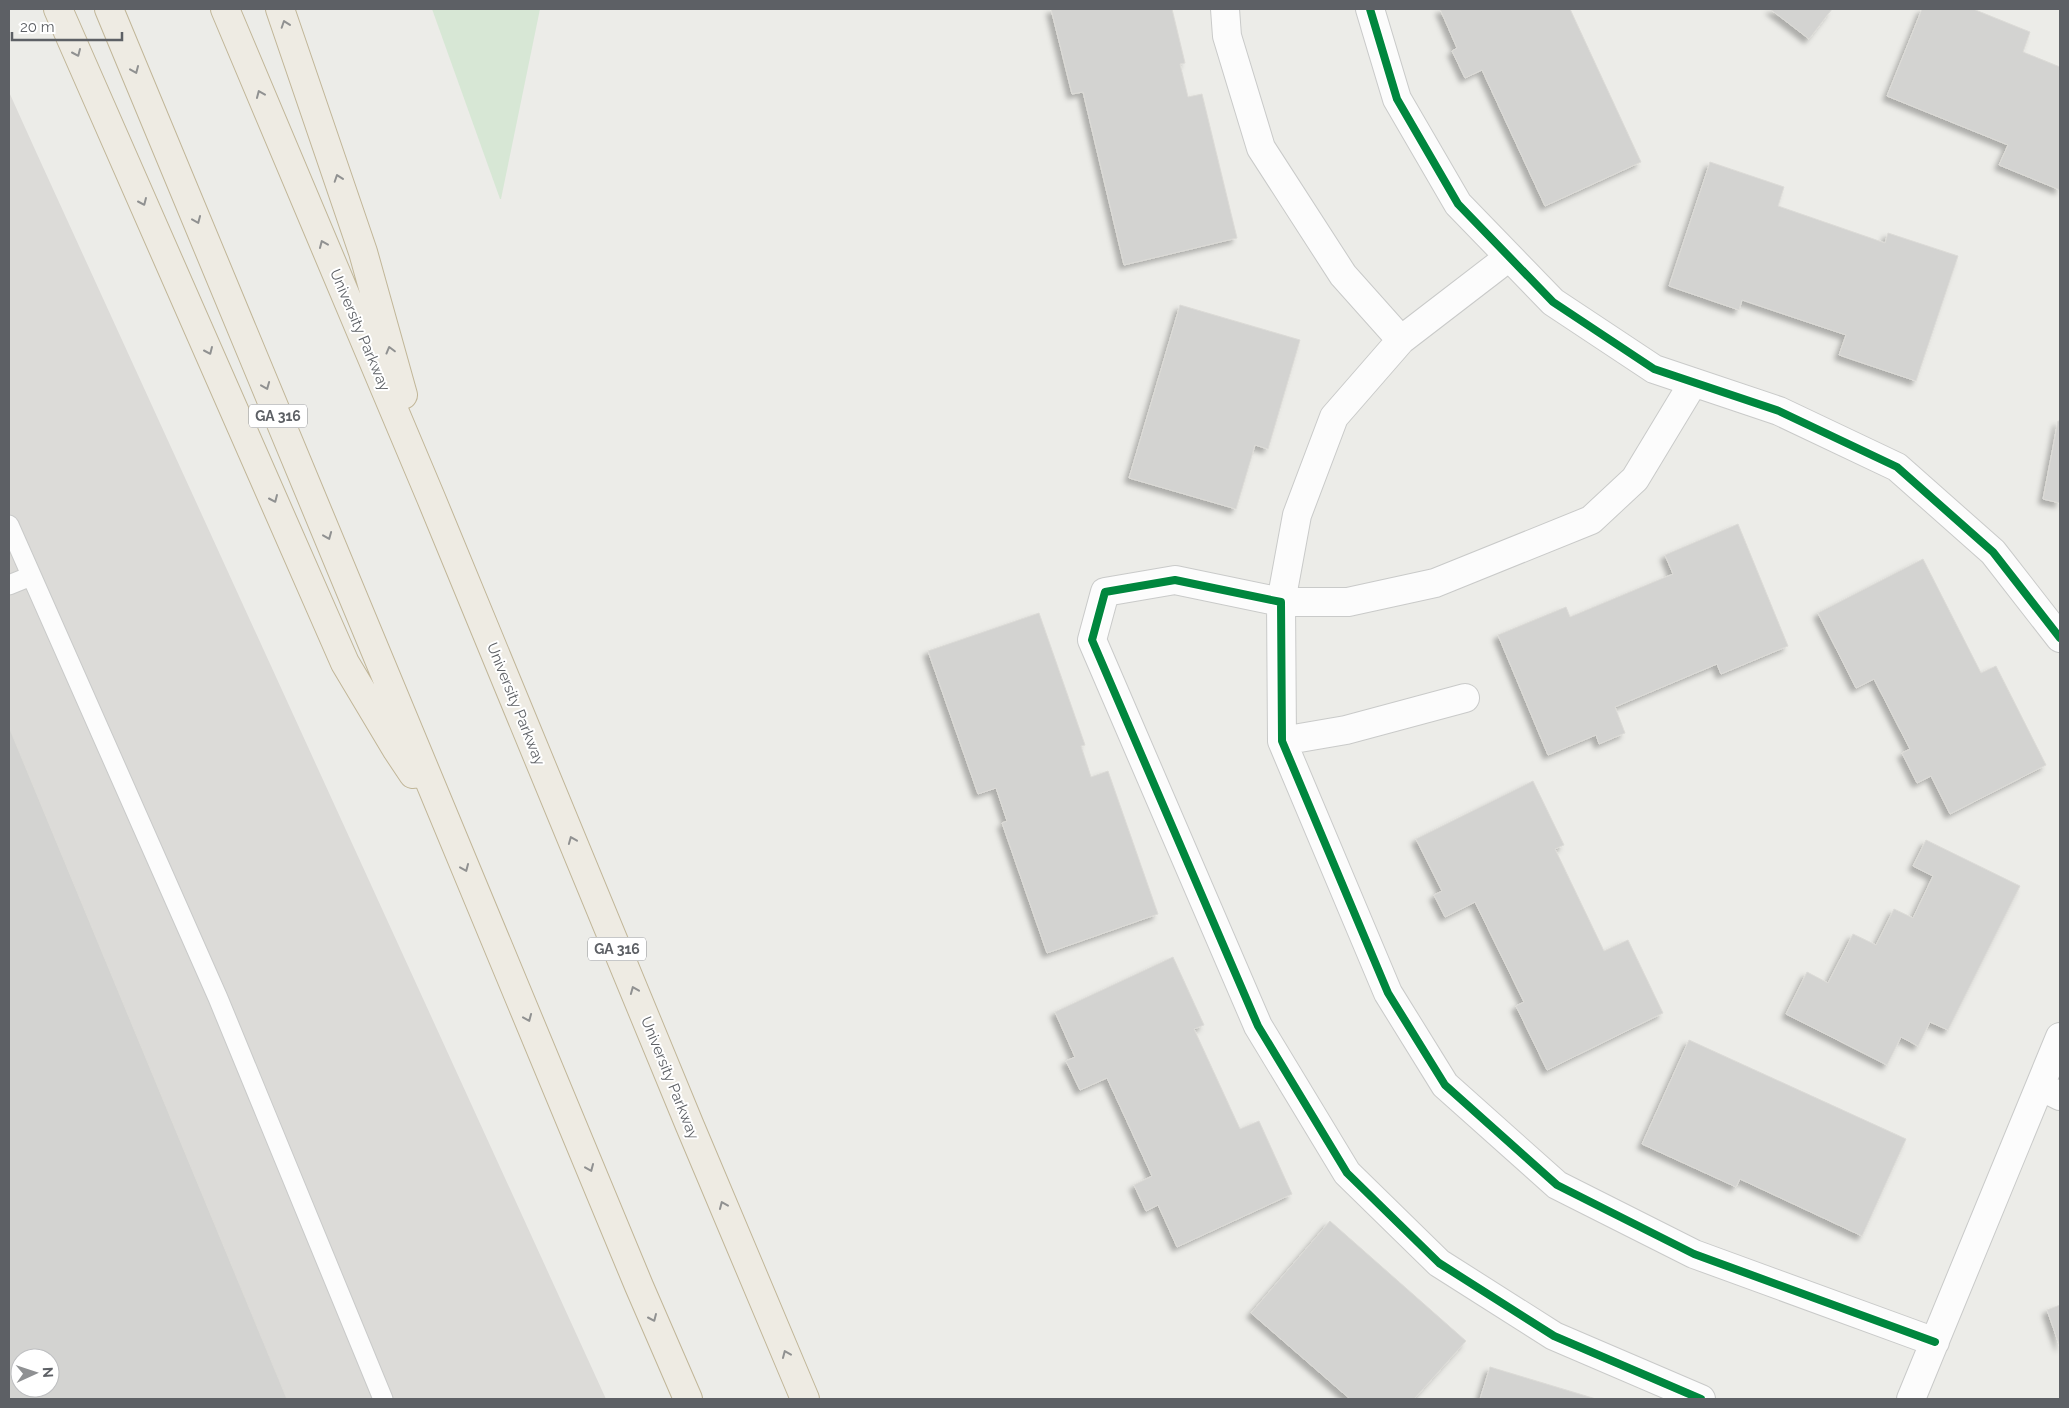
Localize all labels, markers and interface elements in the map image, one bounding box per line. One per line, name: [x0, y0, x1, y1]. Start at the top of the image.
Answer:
scale bar: [12, 10, 122, 42]
text: 20 m: [20, 18, 55, 36]
one-way arrow: [281, 20, 291, 29]
one-way arrow: [71, 48, 82, 57]
one-way arrow: [128, 65, 139, 74]
one-way arrow: [256, 90, 267, 99]
one-way arrow: [334, 174, 344, 182]
one-way arrow: [136, 197, 147, 206]
one-way arrow: [191, 215, 201, 224]
one-way arrow: [319, 240, 329, 249]
street label: University Parkway: [326, 266, 394, 394]
one-way arrow: [202, 346, 213, 355]
one-way arrow: [386, 346, 396, 354]
one-way arrow: [259, 381, 270, 390]
road number: GA 316: [249, 404, 307, 428]
one-way arrow: [268, 494, 279, 503]
one-way arrow: [322, 532, 332, 540]
street label: University Parkway: [483, 640, 549, 768]
one-way arrow: [568, 836, 578, 844]
one-way arrow: [459, 863, 470, 872]
road number: GA 316: [588, 938, 646, 961]
one-way arrow: [629, 986, 640, 995]
one-way arrow: [521, 1013, 532, 1022]
street label: University Parkway: [637, 1014, 703, 1142]
one-way arrow: [584, 1163, 594, 1172]
one-way arrow: [718, 1201, 729, 1210]
one-way arrow: [646, 1313, 657, 1322]
north arrow: [10, 1348, 60, 1398]
one-way arrow: [782, 1350, 792, 1359]
text: N: [40, 1367, 56, 1378]

